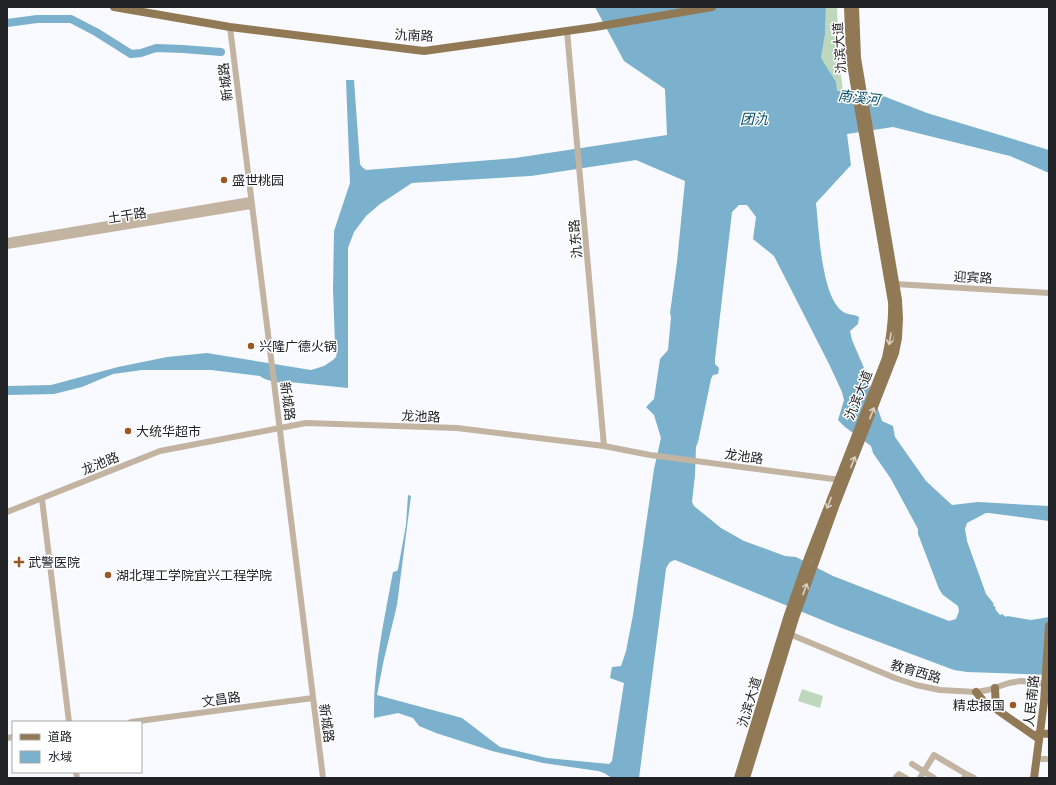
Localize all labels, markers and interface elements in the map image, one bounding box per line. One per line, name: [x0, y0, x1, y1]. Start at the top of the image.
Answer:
street label: 氿滨大道: [829, 21, 849, 75]
street label: 氿南路: [394, 26, 434, 44]
street label: 新城路: [215, 62, 235, 102]
water label: 南溪河: [837, 86, 884, 108]
water label: 团氿: [740, 110, 768, 127]
place label: 盛世桃园: [232, 172, 284, 188]
marker: 盛世桃园: [219, 175, 229, 185]
street label: 土干路: [106, 204, 148, 226]
street label: 氿东路: [565, 219, 585, 259]
street label: 迎宾路: [953, 268, 993, 286]
one-way arrow: [886, 332, 894, 345]
place label: 兴隆广德火锅: [259, 338, 337, 354]
marker: 兴隆广德火锅: [246, 341, 256, 351]
street label: 氿滨大道: [841, 368, 875, 422]
street label: 新城路: [277, 381, 299, 421]
street label: 龙池路: [401, 407, 441, 425]
one-way arrow: [869, 408, 877, 420]
place label: 大统华超市: [136, 423, 201, 439]
marker: 大统华超市: [123, 426, 133, 436]
street label: 龙池路: [724, 445, 764, 467]
street label: 龙池路: [79, 448, 121, 478]
one-way arrow: [850, 457, 858, 469]
one-way arrow: [824, 496, 832, 508]
place label: 武警医院: [28, 554, 80, 570]
marker: 武警医院: [13, 556, 25, 568]
place label: 湖北理工学院宜兴工程学院: [116, 567, 272, 583]
marker: 湖北理工学院宜兴工程学院: [103, 570, 113, 580]
one-way arrow: [802, 583, 809, 596]
street label: 教育西路: [889, 656, 943, 686]
street label: 人民南路: [1020, 674, 1042, 728]
street label: 氿滨大道: [734, 675, 764, 729]
street label: 文昌路: [201, 688, 241, 710]
place label: 精忠报国: [953, 697, 1005, 713]
marker: 精忠报国: [1008, 700, 1018, 710]
street label: 新城路: [316, 703, 338, 743]
legend: [12, 721, 142, 773]
text: 道路: [48, 729, 72, 744]
text: 水域: [48, 749, 72, 764]

